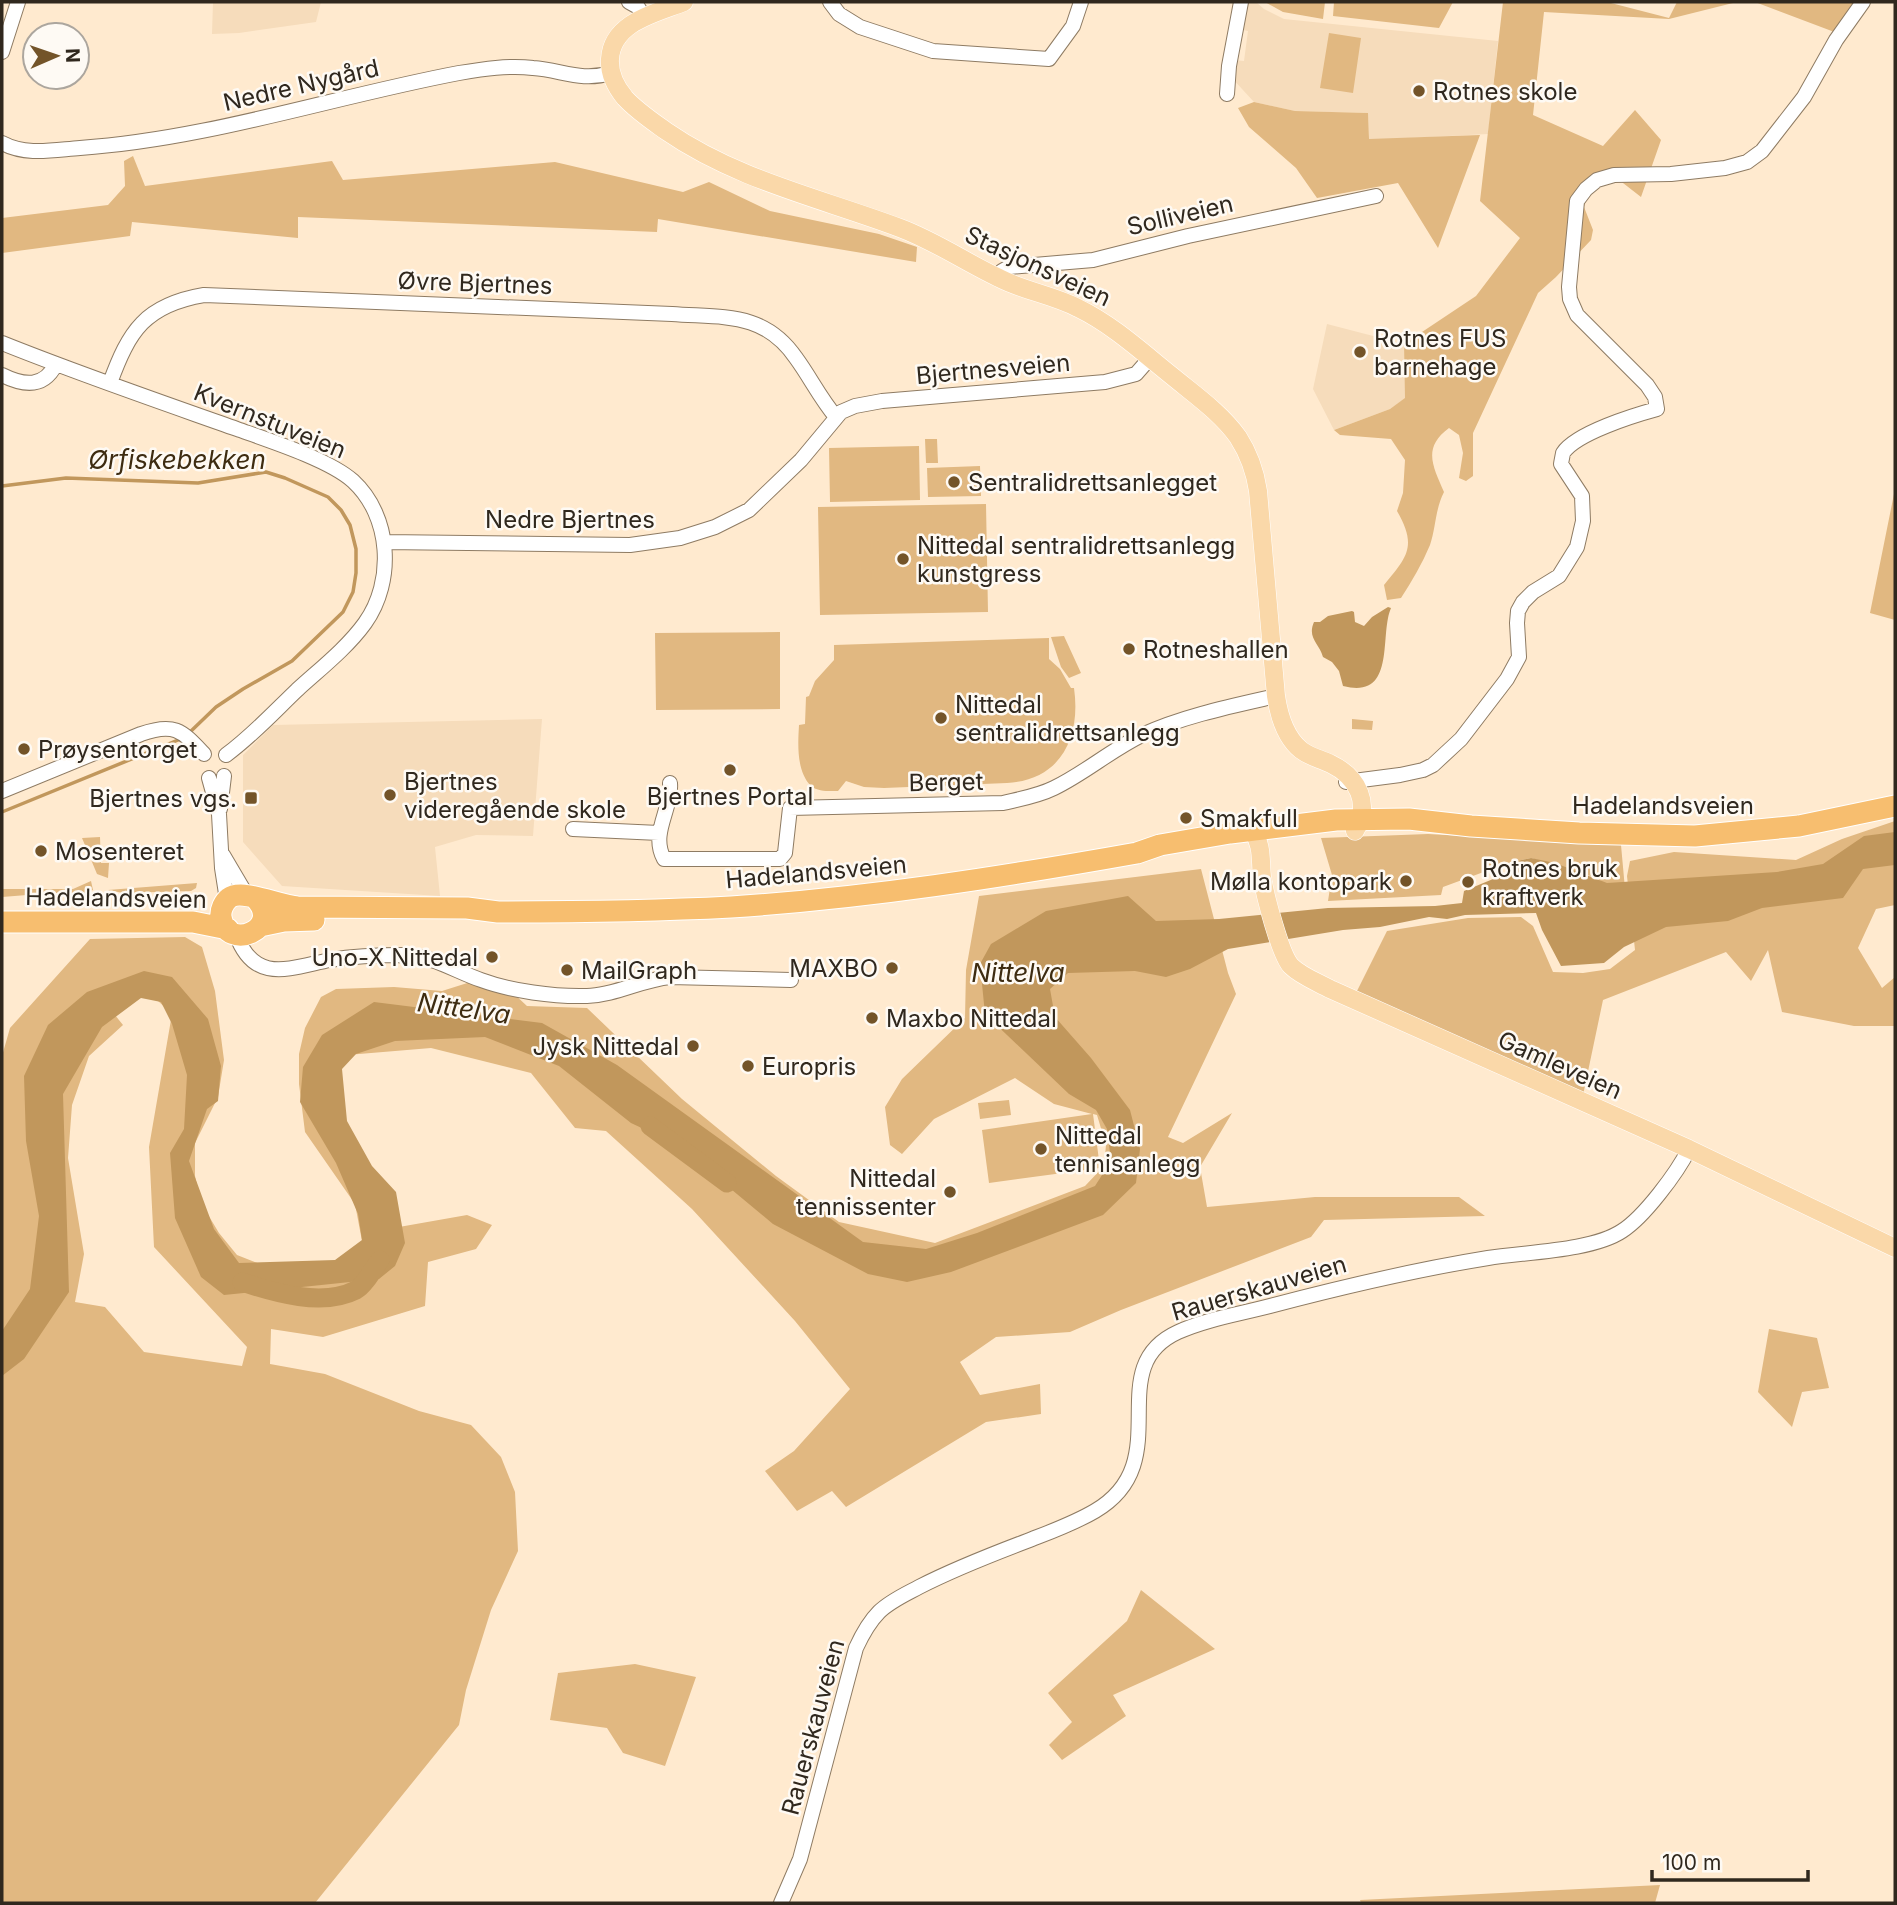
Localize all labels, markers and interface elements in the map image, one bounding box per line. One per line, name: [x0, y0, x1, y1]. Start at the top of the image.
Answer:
north arrow: [21, 21, 91, 91]
text: N: [61, 48, 84, 63]
street label: Nedre Nygård: [220, 53, 382, 117]
place label: Rotnes skole: [1433, 77, 1577, 106]
marker: Rotnes skole: [1411, 83, 1427, 99]
street label: Solliveien: [1124, 189, 1236, 241]
street label: Stasjonsveien: [960, 220, 1116, 312]
street label: Øvre Bjertnes: [397, 266, 553, 300]
place label: Rotnes FUS barnehage: [1374, 324, 1506, 381]
marker: Rotnes FUS barnehage: [1352, 344, 1368, 360]
street label: Bjertnesveien: [915, 348, 1071, 390]
street label: Kvernstuveien: [190, 377, 350, 465]
water label: Ørfiskebekken: [88, 444, 266, 475]
place label: Sentralidrettsanlegget: [968, 468, 1217, 497]
marker: Sentralidrettsanlegget: [946, 474, 962, 490]
street label: Nedre Bjertnes: [485, 505, 655, 534]
place label: Nittedal sentralidrettsanlegg kunstgress: [917, 531, 1235, 588]
marker: Nittedal sentralidrettsanlegg kunstgress: [895, 551, 911, 567]
place label: Rotneshallen: [1143, 635, 1289, 664]
marker: Rotneshallen: [1121, 641, 1137, 657]
place label: Nittedal sentralidrettsanlegg: [955, 690, 1180, 747]
marker: Nittedal sentralidrettsanlegg: [933, 710, 949, 726]
place label: Prøysentorget: [38, 735, 198, 764]
marker: Prøysentorget: [16, 741, 32, 757]
marker: Bjertnes Portal: [722, 762, 738, 778]
place label: Bjertnes videregående skole: [404, 767, 626, 824]
street label: Berget: [908, 767, 984, 797]
place label: Bjertnes Portal: [647, 782, 813, 811]
place label: Bjertnes vgs.: [89, 784, 237, 813]
marker: Bjertnes videregående skole: [382, 787, 398, 803]
marker: Bjertnes vgs.: [243, 790, 259, 806]
street label: Hadelandsveien: [1572, 791, 1754, 820]
place label: Smakfull: [1200, 804, 1298, 833]
marker: Smakfull: [1178, 810, 1194, 826]
place label: Mosenteret: [55, 837, 184, 866]
marker: Mosenteret: [33, 843, 49, 859]
street label: Hadelandsveien: [724, 850, 908, 894]
place label: Rotnes bruk kraftverk: [1482, 854, 1618, 911]
place label: Mølla kontopark: [1210, 867, 1392, 896]
marker: Mølla kontopark: [1398, 873, 1414, 889]
marker: Rotnes bruk kraftverk: [1460, 874, 1476, 890]
street label: Hadelandsveien: [25, 882, 207, 914]
place label: Uno-X Nittedal: [311, 943, 478, 972]
marker: Uno-X Nittedal: [484, 949, 500, 965]
place label: MAXBO: [789, 954, 878, 983]
place label: MailGraph: [581, 956, 697, 985]
water label: Nittelva: [971, 957, 1065, 988]
marker: MAXBO: [884, 960, 900, 976]
marker: MailGraph: [559, 962, 575, 978]
water label: Nittelva: [416, 986, 513, 1030]
place label: Maxbo Nittedal: [886, 1004, 1057, 1033]
marker: Maxbo Nittedal: [864, 1010, 880, 1026]
street label: Gamleveien: [1493, 1025, 1627, 1105]
place label: Jysk Nittedal: [532, 1032, 679, 1061]
marker: Jysk Nittedal: [685, 1038, 701, 1054]
place label: Europris: [762, 1052, 856, 1081]
marker: Europris: [740, 1058, 756, 1074]
place label: Nittedal tennisanlegg: [1055, 1121, 1200, 1178]
marker: Nittedal tennisanlegg: [1033, 1141, 1049, 1157]
place label: Nittedal tennissenter: [796, 1164, 936, 1221]
marker: Nittedal tennissenter: [942, 1184, 958, 1200]
street label: Rauerskauveien: [1168, 1249, 1350, 1327]
street label: Rauerskauveien: [776, 1636, 850, 1818]
scale bar: [1652, 1839, 1808, 1883]
text: 100 m: [1662, 1850, 1721, 1875]

